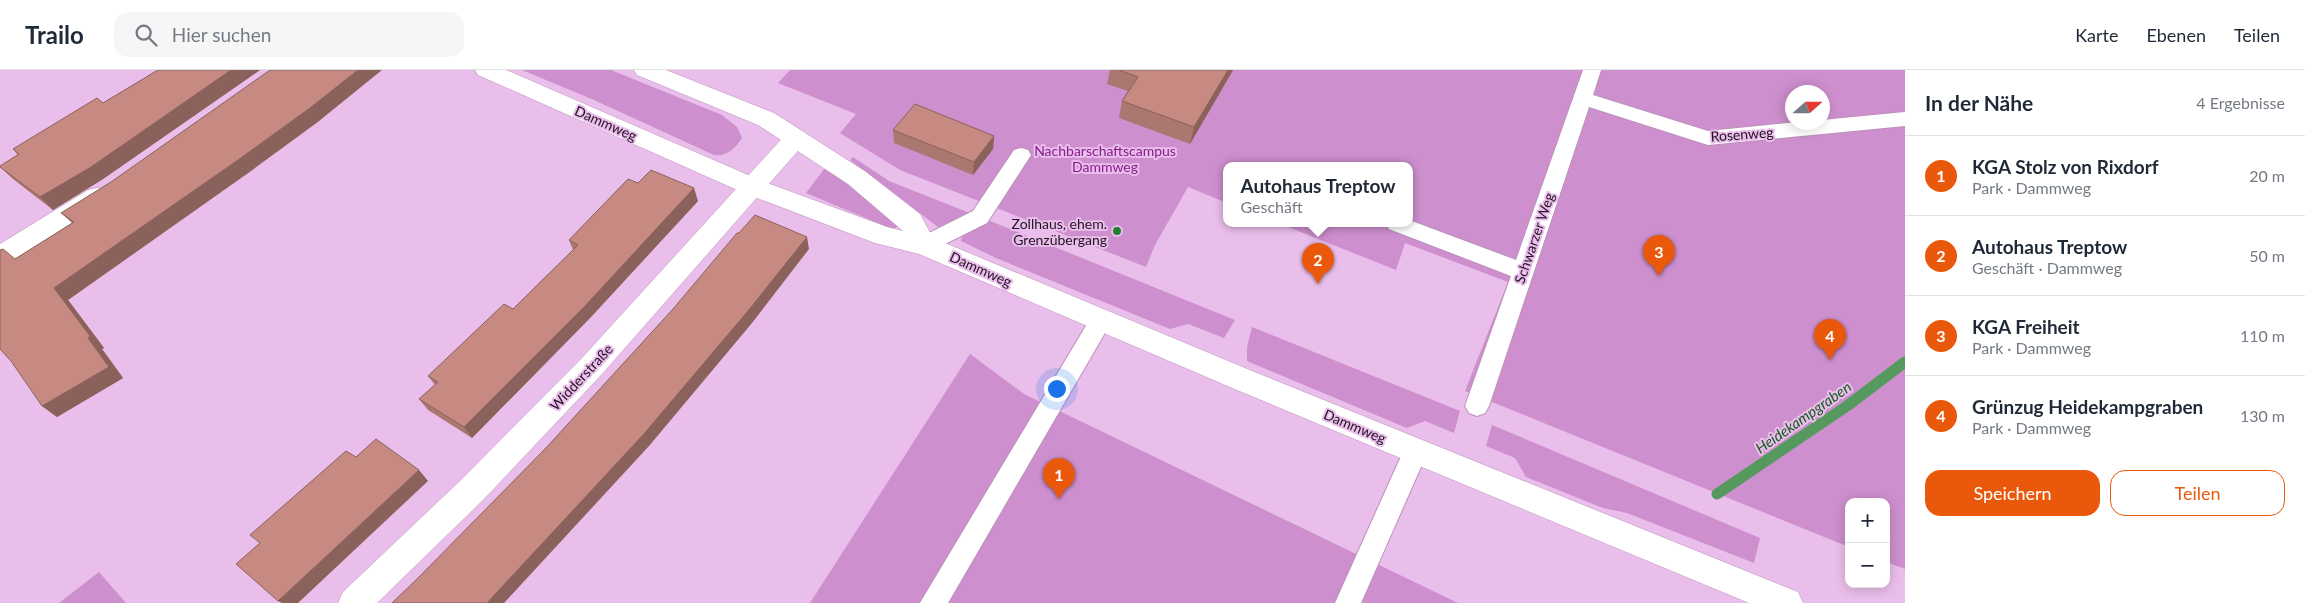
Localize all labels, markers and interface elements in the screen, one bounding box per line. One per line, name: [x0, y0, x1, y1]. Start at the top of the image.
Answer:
search box: [114, 12, 464, 57]
text: Trailo: [25, 20, 84, 49]
icon: search: [132, 21, 160, 49]
text: Hier suchen: [172, 23, 271, 46]
text: Karte: [2075, 24, 2118, 46]
text: Ebenen: [2146, 24, 2206, 46]
text: Teilen: [2234, 24, 2280, 46]
north arrow: [1785, 85, 1830, 130]
text: In der Nähe: [1925, 90, 2033, 115]
text: 4 Ergebnisse: [2196, 93, 2285, 112]
street label: Dammweg: [572, 102, 640, 144]
street label: Rosenweg: [1710, 123, 1774, 145]
park label: Nachbarschaftscampus Dammweg: [1034, 142, 1176, 175]
text: KGA Stolz von Rixdorf: [1972, 155, 2159, 178]
popup: [1223, 162, 1413, 227]
text: 1: [1936, 166, 1946, 185]
text: 20 m: [2249, 166, 2285, 185]
text: Autohaus Treptow: [1240, 174, 1396, 197]
text: Park · Dammweg: [1972, 178, 2091, 197]
street label: Schwarzer Weg: [1510, 190, 1558, 286]
text: Geschäft: [1240, 197, 1303, 216]
place label: Zollhaus, ehem. Grenzübergang: [1012, 215, 1107, 248]
marker: Zollhaus, ehem. Grenzübergang: [1111, 225, 1123, 237]
pin: 3: [1643, 235, 1675, 276]
text: Autohaus Treptow: [1972, 235, 2127, 258]
pin: 2: [1302, 243, 1334, 284]
text: 2: [1936, 246, 1946, 265]
text: 50 m: [2249, 246, 2285, 265]
street label: Dammweg: [947, 248, 1015, 290]
text: Geschäft · Dammweg: [1972, 258, 2122, 277]
text: KGA Freiheit: [1972, 315, 2080, 338]
pin: 4: [1814, 319, 1846, 360]
text: 3: [1936, 326, 1946, 345]
text: 110 m: [2240, 326, 2285, 345]
text: Park · Dammweg: [1972, 338, 2091, 357]
street label: Widderstraße: [546, 340, 616, 414]
your location: [1044, 376, 1070, 402]
water label: Heidekampgraben: [1752, 377, 1854, 457]
text: Grünzug Heidekampgraben: [1972, 395, 2203, 418]
street label: Dammweg: [1321, 405, 1389, 447]
text: 4: [1936, 406, 1946, 425]
text: 130 m: [2240, 406, 2285, 425]
text: Park · Dammweg: [1972, 418, 2091, 437]
pin: 1: [1043, 458, 1075, 499]
button: Speichern: [1925, 470, 2100, 516]
button: Teilen: [2110, 470, 2285, 516]
map controls: [1845, 498, 1890, 588]
button: +: [1845, 498, 1890, 543]
button: −: [1845, 543, 1890, 588]

